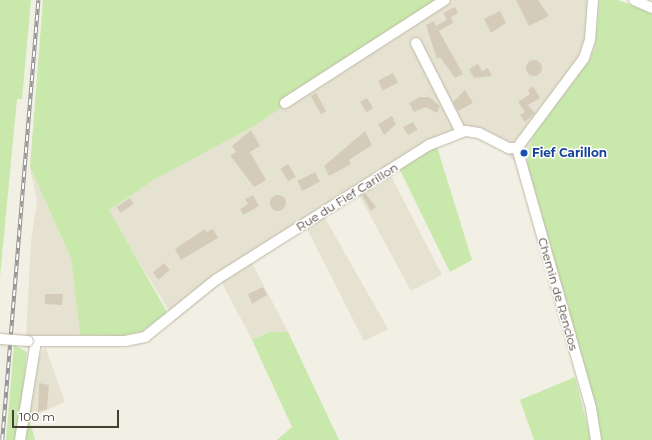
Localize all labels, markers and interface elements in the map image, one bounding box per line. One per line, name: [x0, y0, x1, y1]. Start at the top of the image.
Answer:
place label: Fief Carillon: [532, 146, 607, 160]
marker: Fief Carillon: [519, 148, 529, 158]
street label: Rue du Fief Carillon: [293, 160, 401, 234]
street label: Chemin de Renclos: [535, 236, 581, 352]
scale bar: [14, 402, 121, 428]
text: 100 m: [19, 409, 55, 424]

